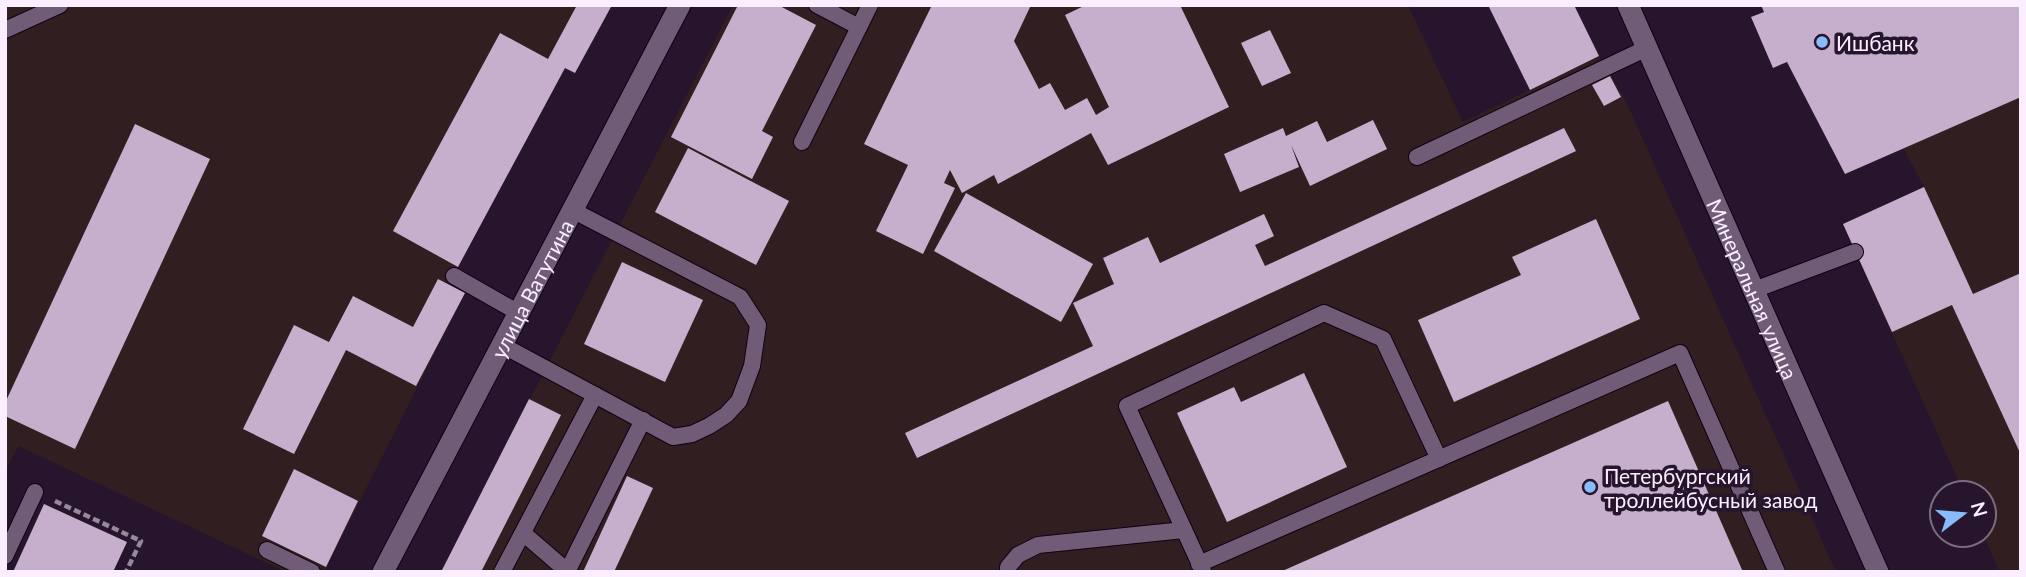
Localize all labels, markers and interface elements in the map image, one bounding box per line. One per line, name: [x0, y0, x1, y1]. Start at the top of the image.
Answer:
place label: Ишбанк: [1836, 30, 1915, 55]
marker: Ишбанк: [1814, 34, 1830, 50]
street label: Минеральная улица: [1702, 195, 1804, 383]
street label: улица Ватутина: [485, 215, 578, 362]
place label: Петербургский троллейбусный завод: [1604, 463, 1817, 512]
marker: Петербургский троллейбусный завод: [1582, 479, 1598, 495]
north arrow: [1928, 479, 1998, 549]
text: N: [1967, 499, 1993, 519]

